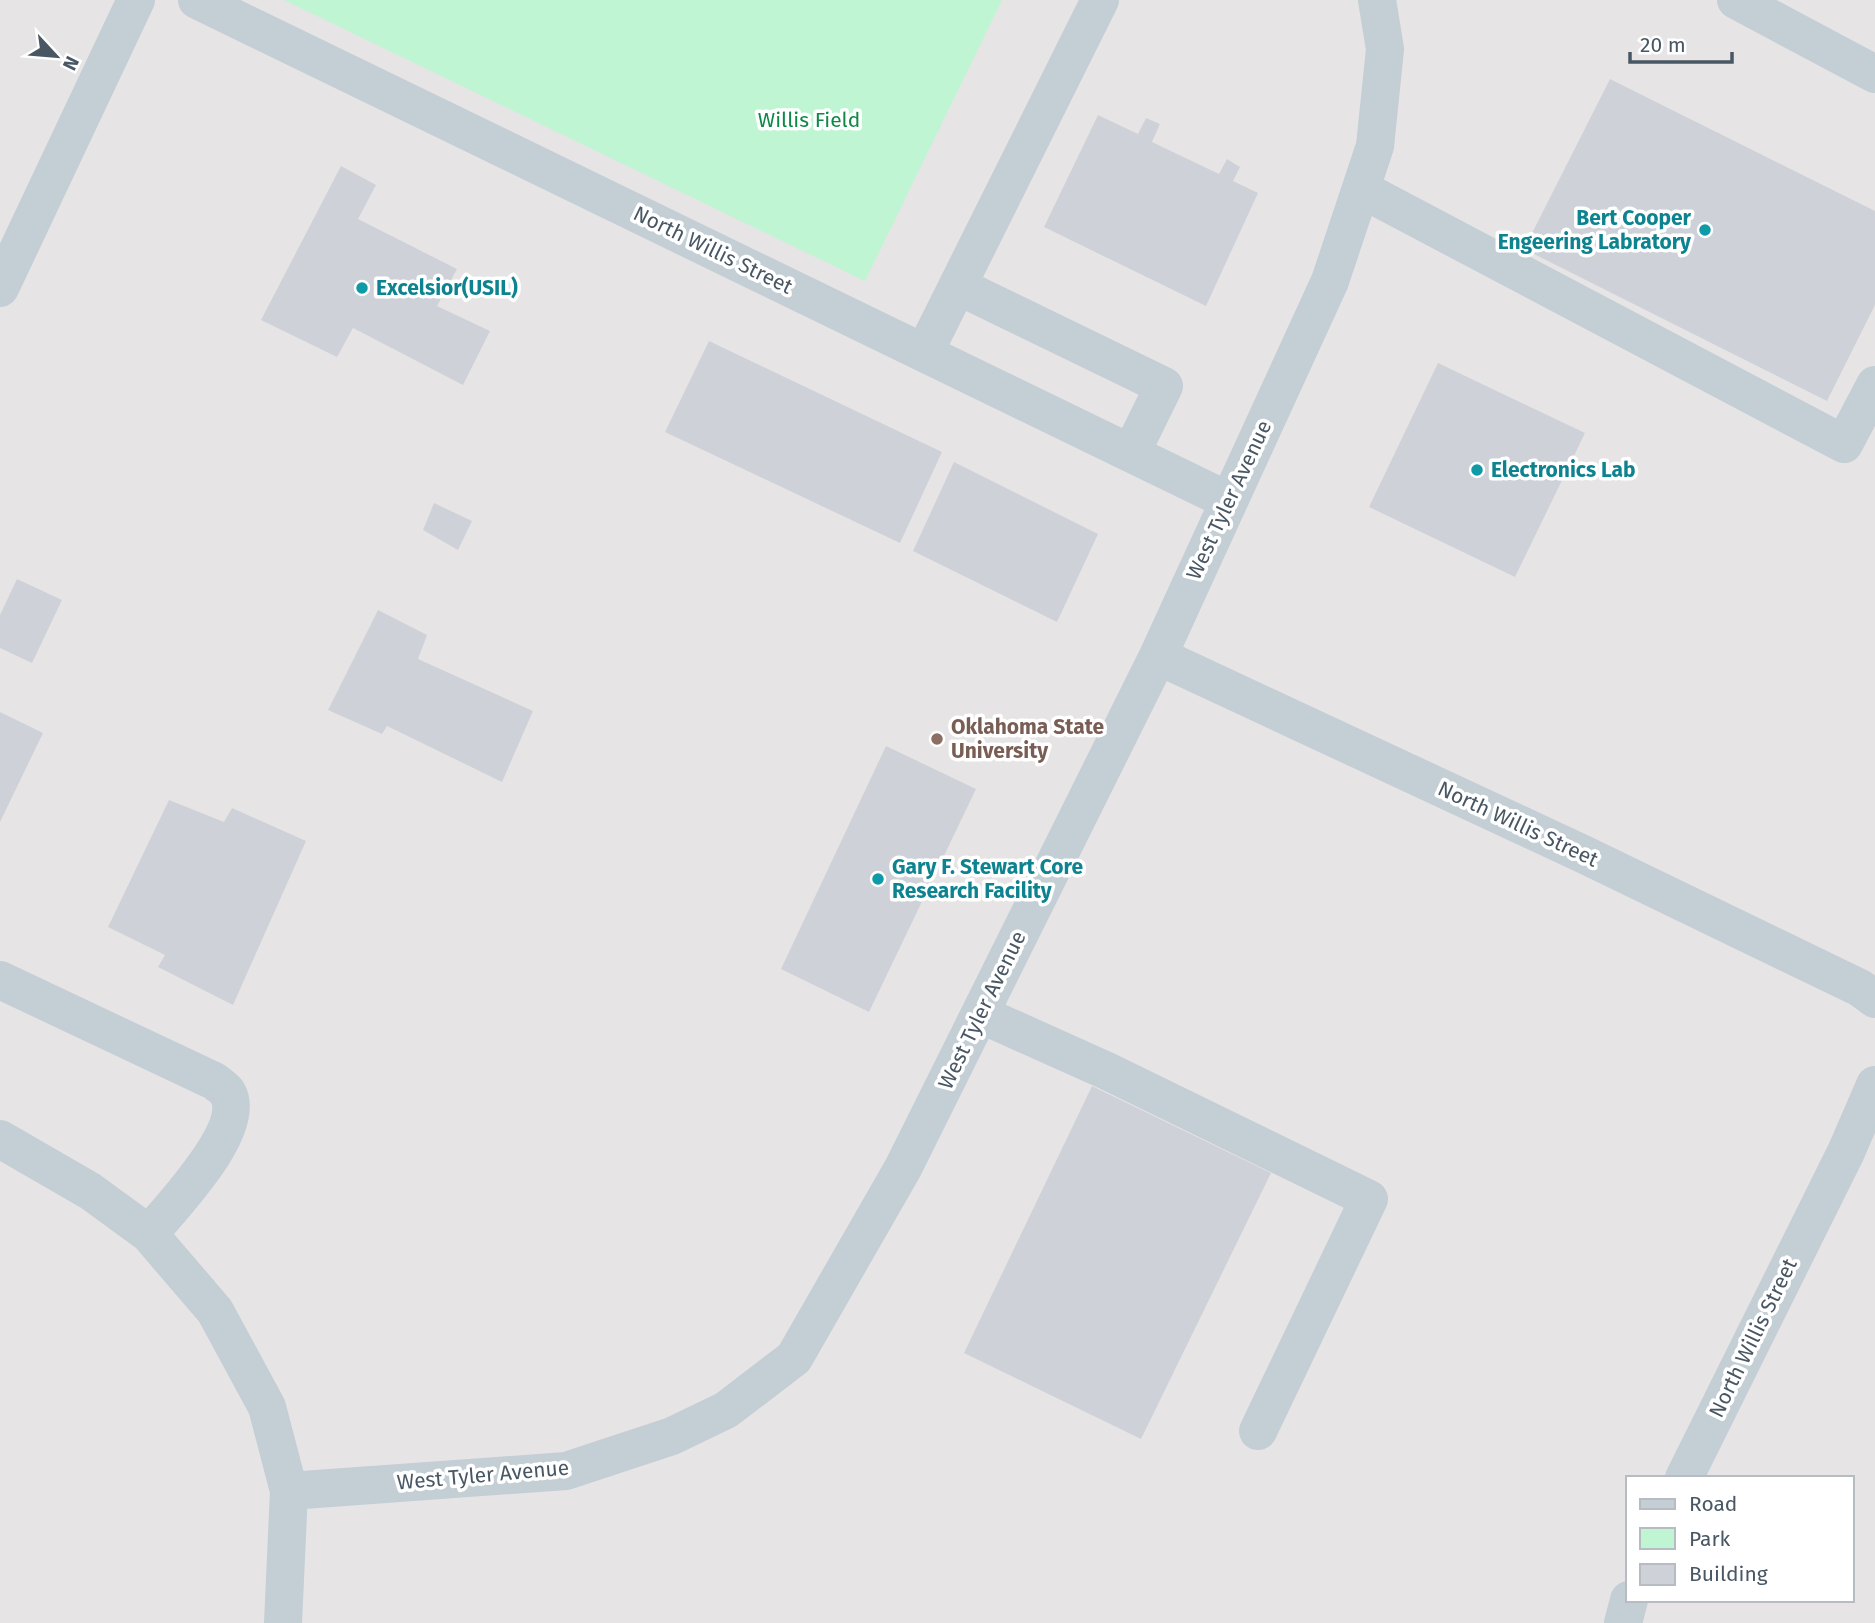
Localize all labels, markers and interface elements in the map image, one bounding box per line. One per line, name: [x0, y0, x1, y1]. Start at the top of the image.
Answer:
north arrow: [21, 21, 91, 91]
scale bar: [1630, 21, 1731, 65]
text: 20 m: [1640, 32, 1686, 58]
text: N: [58, 53, 84, 74]
park label: Willis Field: [758, 107, 860, 133]
street label: North Willis Street: [629, 200, 797, 300]
place label: Bert Cooper Engeering Labratory: [1498, 205, 1692, 255]
marker: Bert Cooper Engeering Labratory: [1697, 222, 1713, 238]
place label: Excelsior(USIL): [376, 275, 518, 301]
marker: Excelsior(USIL): [354, 280, 370, 296]
street label: West Tyler Avenue: [1181, 416, 1277, 584]
place label: Electronics Lab: [1491, 457, 1636, 483]
marker: Electronics Lab: [1469, 462, 1485, 478]
place label: Oklahoma State University: [951, 714, 1104, 764]
marker: Oklahoma State University: [929, 731, 945, 747]
street label: North Willis Street: [1434, 775, 1603, 873]
place label: Gary F. Stewart Core Research Facility: [892, 854, 1083, 904]
marker: Gary F. Stewart Core Research Facility: [870, 871, 886, 887]
street label: West Tyler Avenue: [932, 927, 1032, 1093]
street label: North Willis Street: [1703, 1254, 1803, 1422]
street label: West Tyler Avenue: [396, 1455, 570, 1495]
legend: [1626, 1476, 1854, 1602]
text: Road: [1689, 1491, 1737, 1517]
text: Park: [1689, 1526, 1731, 1552]
text: Building: [1689, 1561, 1768, 1587]

